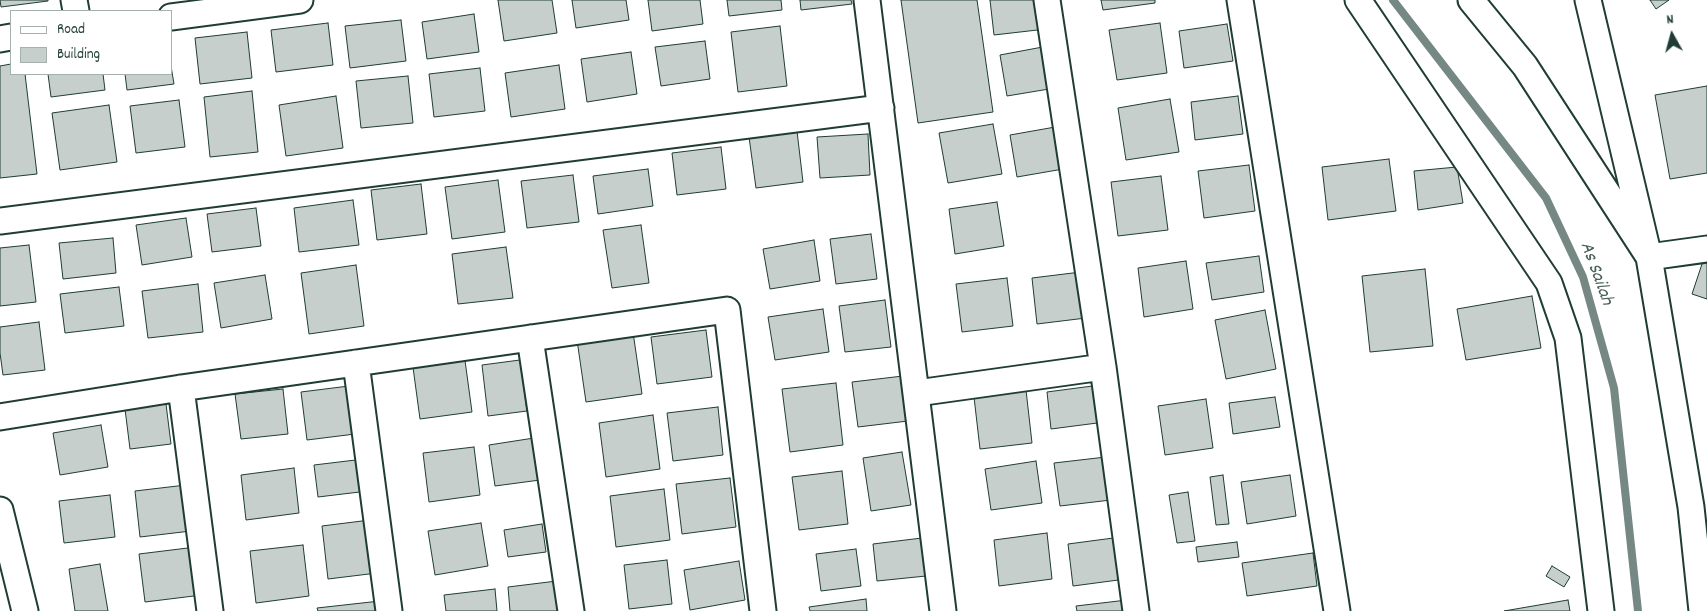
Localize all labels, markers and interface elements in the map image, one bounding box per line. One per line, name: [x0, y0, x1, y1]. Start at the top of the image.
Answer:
legend: [10, 10, 172, 75]
north arrow: [1647, 10, 1697, 60]
text: N: [1666, 10, 1675, 30]
text: Road: [57, 19, 85, 41]
text: Building: [57, 44, 100, 66]
water label: As Sailah: [1573, 239, 1617, 309]

